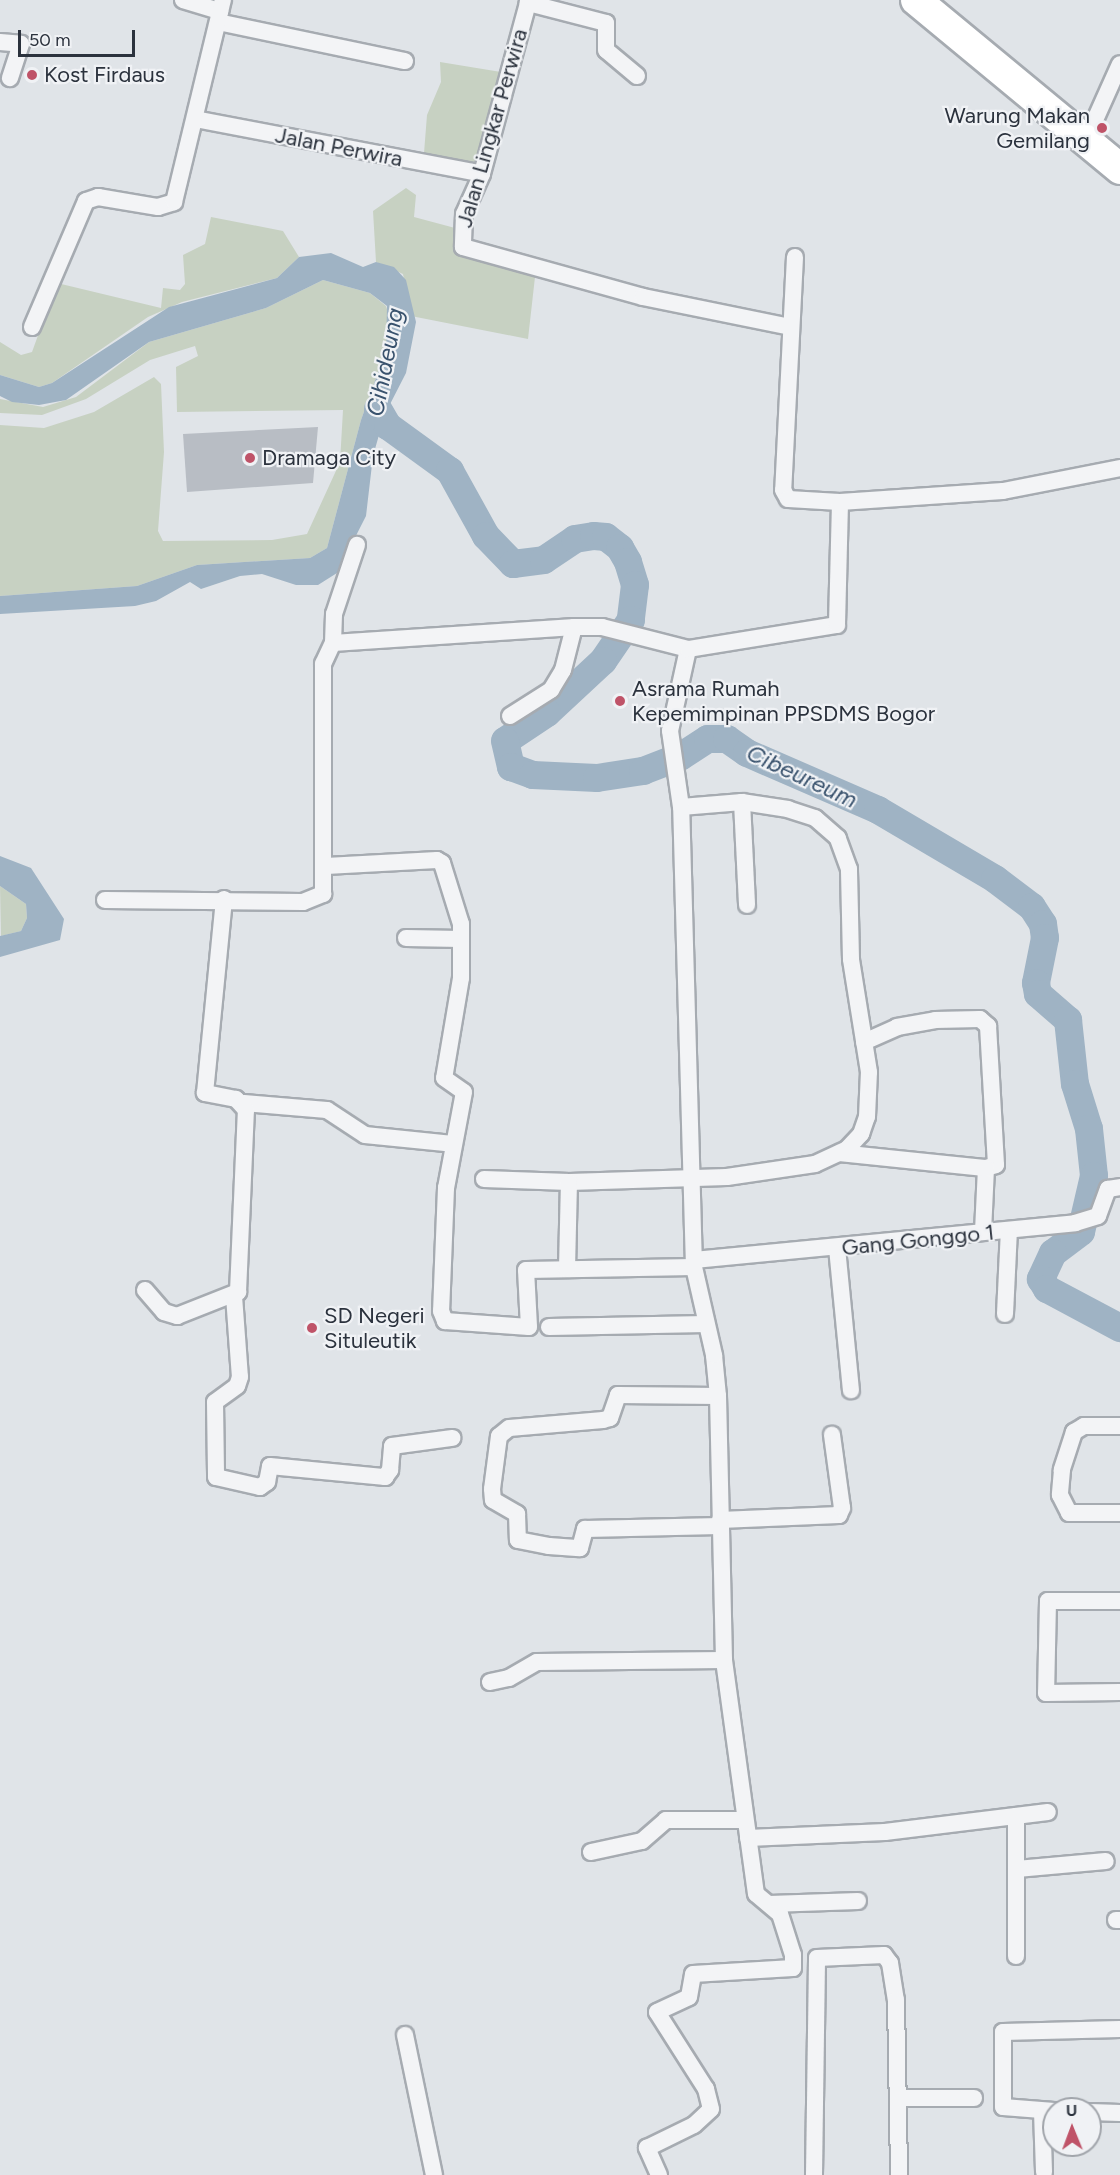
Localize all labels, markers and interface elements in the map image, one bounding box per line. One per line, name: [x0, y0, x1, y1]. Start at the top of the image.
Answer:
scale bar: [21, 18, 138, 56]
street label: Jalan Lingkar Perwira: [451, 26, 533, 230]
text: 50 m: [29, 29, 71, 51]
place label: Kost Firdaus: [44, 62, 165, 88]
marker: Kost Firdaus: [25, 68, 39, 82]
place label: Warung Makan Gemilang: [944, 102, 1090, 154]
marker: Warung Makan Gemilang: [1095, 121, 1109, 135]
street label: Jalan Perwira: [273, 122, 405, 172]
water label: Cihideung: [360, 305, 410, 419]
place label: Dramaga City: [262, 445, 396, 471]
marker: Dramaga City: [243, 451, 257, 465]
place label: Asrama Rumah Kepemimpinan PPSDMS Bogor: [632, 675, 935, 726]
marker: Asrama Rumah Kepemimpinan PPSDMS Bogor: [613, 694, 627, 708]
water label: Cibeureum: [742, 738, 862, 814]
street label: Gang Gonggo 1: [840, 1219, 996, 1261]
place label: SD Negeri Situleutik: [324, 1302, 425, 1354]
marker: SD Negeri Situleutik: [305, 1321, 319, 1335]
north arrow: [1042, 2097, 1102, 2157]
text: U: [1066, 2101, 1078, 2120]

